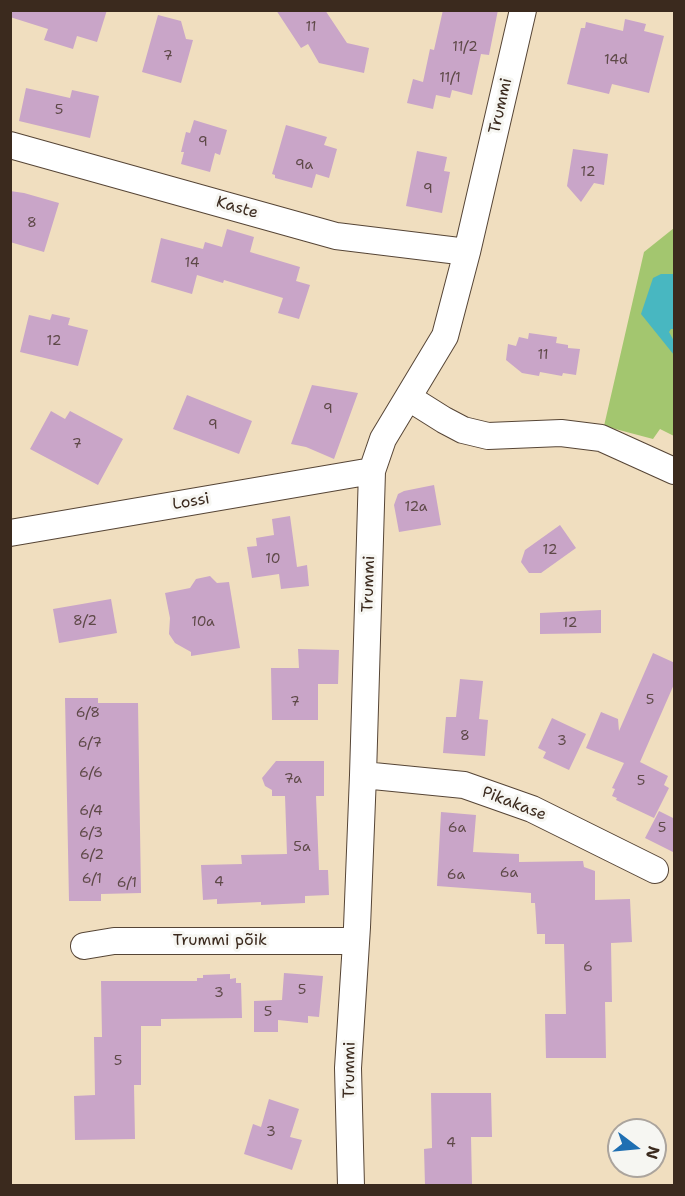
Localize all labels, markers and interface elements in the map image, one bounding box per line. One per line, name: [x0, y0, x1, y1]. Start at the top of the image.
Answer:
house number: 11: [305, 19, 317, 35]
house number: 11/2: [452, 39, 478, 55]
house number: 7: [163, 48, 173, 64]
house number: 14d: [604, 52, 628, 68]
house number: 11/1: [439, 70, 461, 86]
street label: Trummi: [485, 76, 517, 136]
house number: 5: [55, 102, 63, 118]
house number: 9: [198, 134, 208, 150]
house number: 9a: [295, 157, 313, 173]
house number: 12: [581, 164, 595, 180]
house number: 9: [423, 181, 433, 197]
street label: Kaste: [214, 193, 260, 223]
house number: 8: [27, 215, 37, 231]
house number: 14: [184, 255, 200, 271]
house number: 12: [47, 333, 61, 349]
house number: 11: [537, 347, 549, 363]
house number: 9: [323, 401, 333, 417]
house number: 9: [208, 417, 218, 433]
house number: 7: [72, 436, 82, 452]
street label: Lossi: [171, 489, 211, 515]
house number: 12a: [404, 499, 428, 515]
house number: 12: [543, 542, 557, 558]
house number: 10: [265, 551, 281, 567]
street label: Trummi: [358, 555, 380, 613]
house number: 8/2: [73, 613, 97, 629]
house number: 10a: [191, 614, 215, 630]
house number: 12: [563, 615, 577, 631]
house number: 5: [646, 692, 654, 708]
house number: 7: [290, 694, 300, 710]
house number: 6/8: [76, 705, 100, 721]
house number: 8: [460, 728, 470, 744]
house number: 3: [557, 733, 567, 749]
house number: 6/7: [78, 735, 102, 751]
house number: 6/6: [79, 765, 103, 781]
house number: 7a: [284, 771, 302, 787]
house number: 5: [637, 773, 645, 789]
street label: Pikakase: [479, 783, 549, 825]
house number: 6/4: [79, 803, 103, 819]
house number: 6a: [448, 820, 466, 836]
house number: 5: [658, 820, 666, 836]
house number: 6/3: [79, 825, 103, 841]
house number: 5a: [293, 839, 311, 855]
house number: 6/2: [80, 847, 104, 863]
house number: 6a: [500, 865, 518, 881]
house number: 6a: [447, 867, 465, 883]
house number: 6/1: [82, 871, 102, 887]
house number: 4: [214, 874, 224, 890]
house number: 6/1: [117, 875, 137, 891]
street label: Trummi põik: [173, 931, 267, 951]
house number: 6: [583, 959, 593, 975]
house number: 5: [298, 982, 306, 998]
house number: 3: [214, 985, 224, 1001]
house number: 5: [264, 1004, 272, 1020]
street label: Trummi: [340, 1041, 360, 1099]
house number: 5: [114, 1053, 122, 1069]
north arrow: [607, 1118, 667, 1178]
house number: 3: [266, 1124, 276, 1140]
house number: 4: [446, 1135, 456, 1151]
text: N: [641, 1144, 665, 1162]

